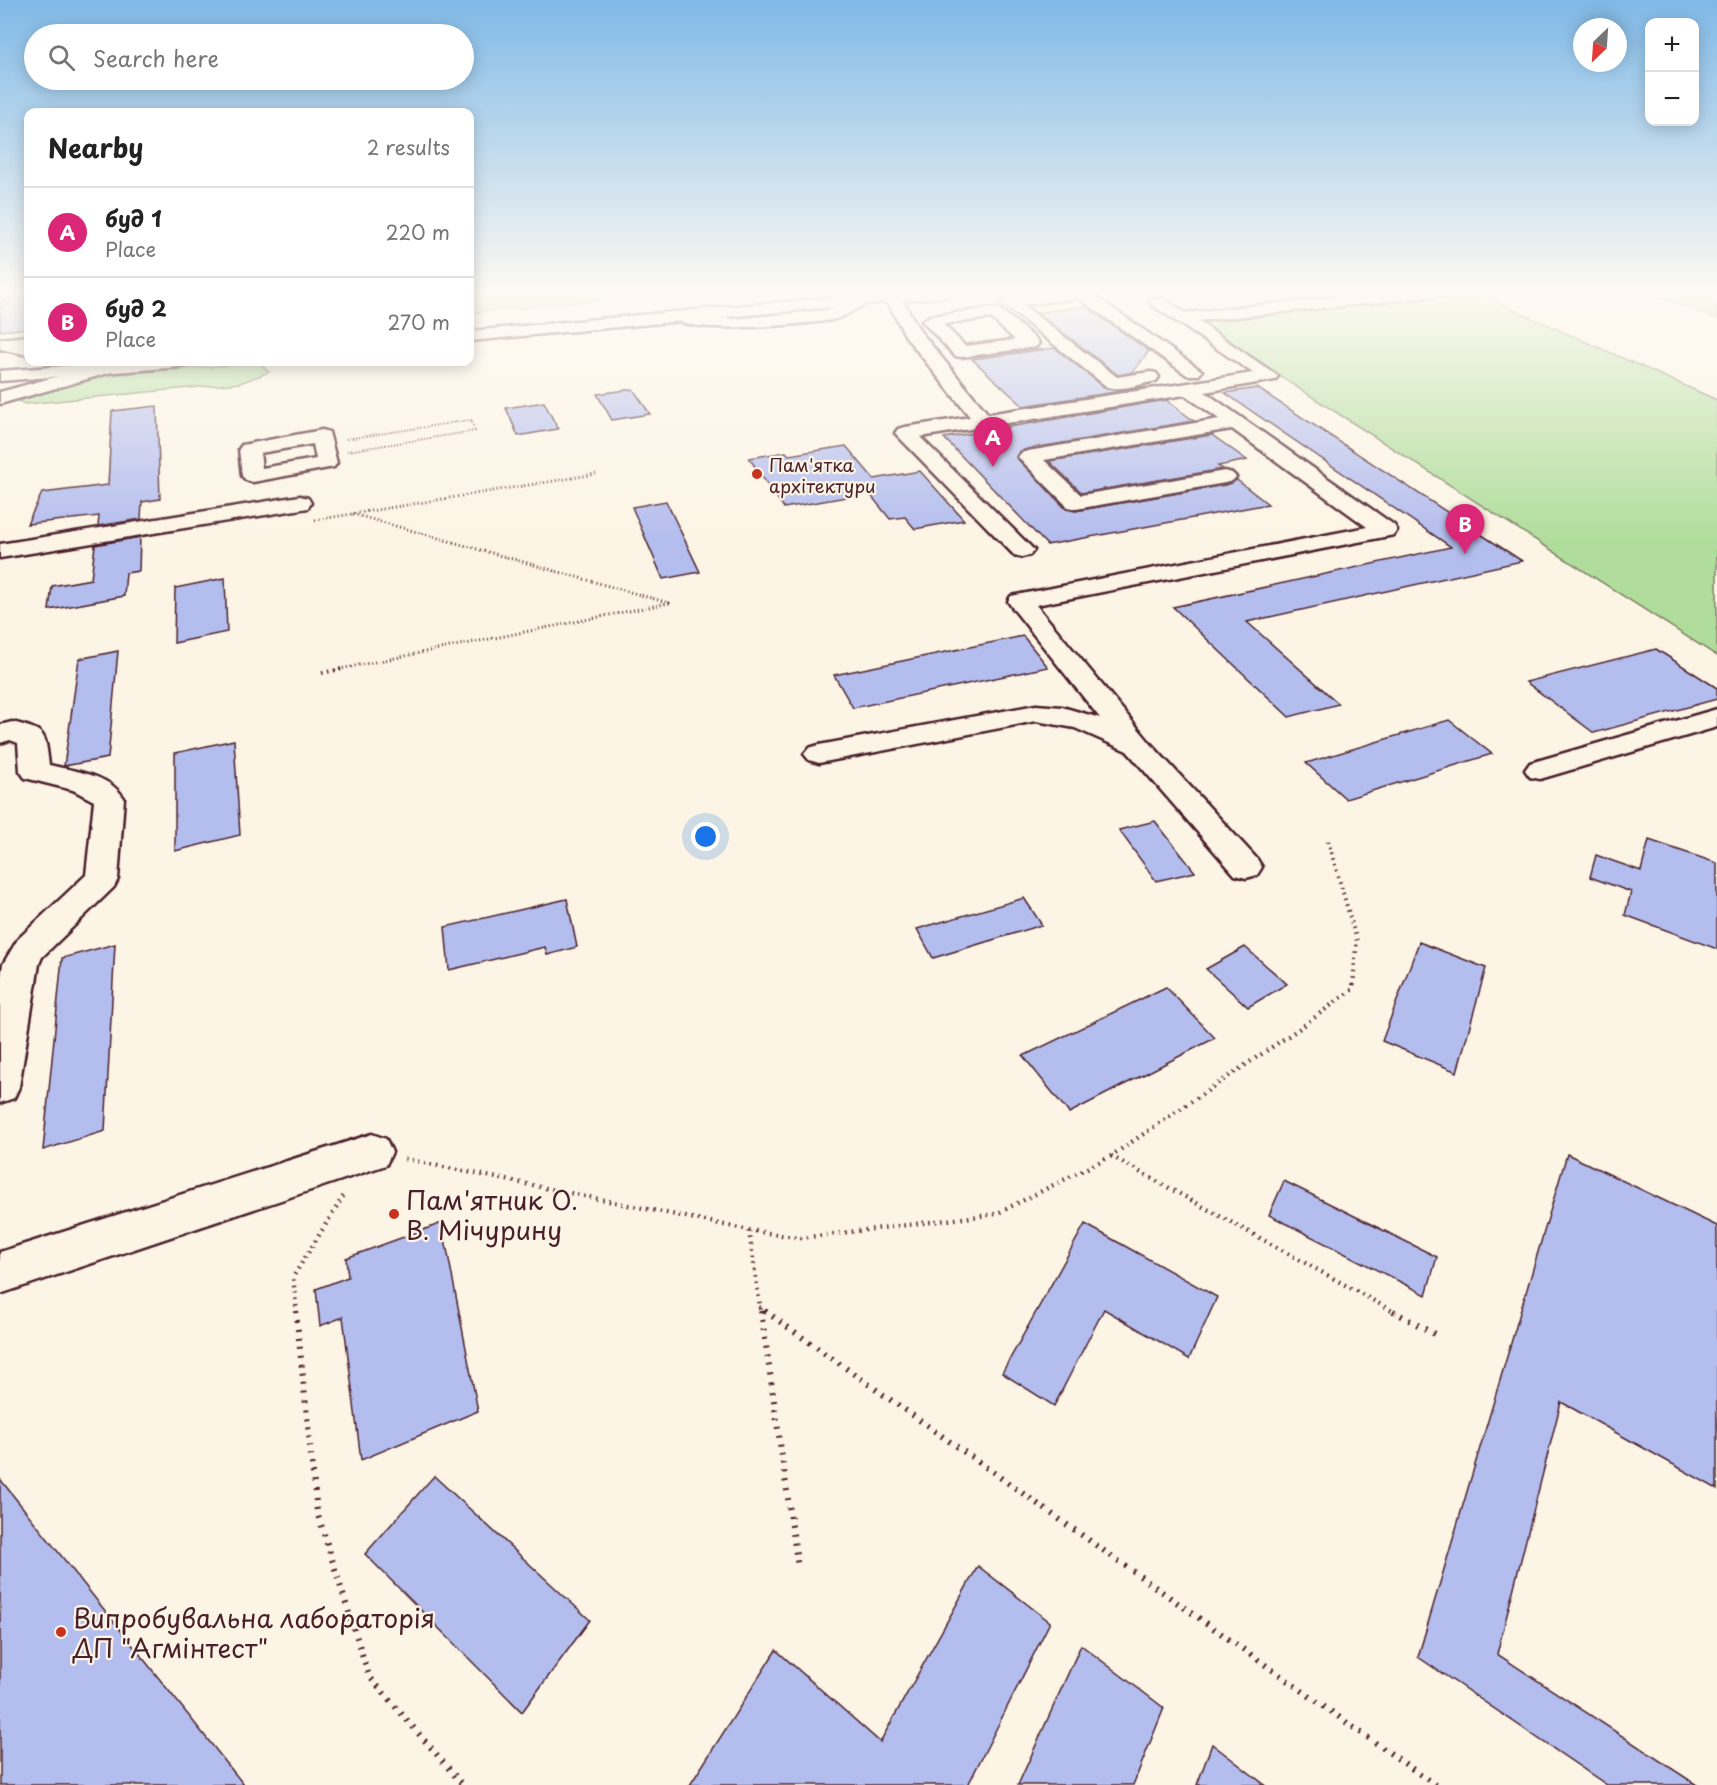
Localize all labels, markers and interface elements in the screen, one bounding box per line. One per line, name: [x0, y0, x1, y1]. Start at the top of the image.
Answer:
north arrow: [1573, 18, 1627, 72]
map controls: [1645, 18, 1699, 126]
button: +: [1645, 18, 1699, 72]
search box: [24, 24, 474, 90]
icon: search: [45, 41, 78, 74]
text: Search here: [93, 41, 219, 74]
button: −: [1645, 72, 1699, 126]
text: Nearby: [48, 128, 143, 167]
text: 2 results: [367, 132, 450, 162]
text: буд 1: [105, 201, 162, 234]
text: A: [60, 217, 75, 247]
text: 220 m: [386, 217, 450, 247]
text: Place: [105, 234, 156, 264]
text: буд 2: [105, 291, 167, 324]
text: B: [61, 307, 74, 337]
text: 270 m: [387, 307, 450, 337]
text: Place: [105, 324, 156, 354]
pin: A: [974, 418, 1012, 467]
place label: Пам'ятка архітектури: [769, 451, 876, 499]
marker: Пам'ятка архітектури: [750, 467, 764, 481]
pin: B: [1446, 504, 1484, 554]
your location: [691, 822, 720, 851]
place label: Пам'ятник О. В. Мічурину: [406, 1180, 578, 1249]
marker: Пам'ятник О. В. Мічурину: [387, 1207, 401, 1221]
place label: Випробувальна лабораторія ДП "Агмінтест": [72, 1598, 435, 1667]
marker: Випробувальна лабораторія ДП "Агмінтест": [54, 1625, 68, 1639]

